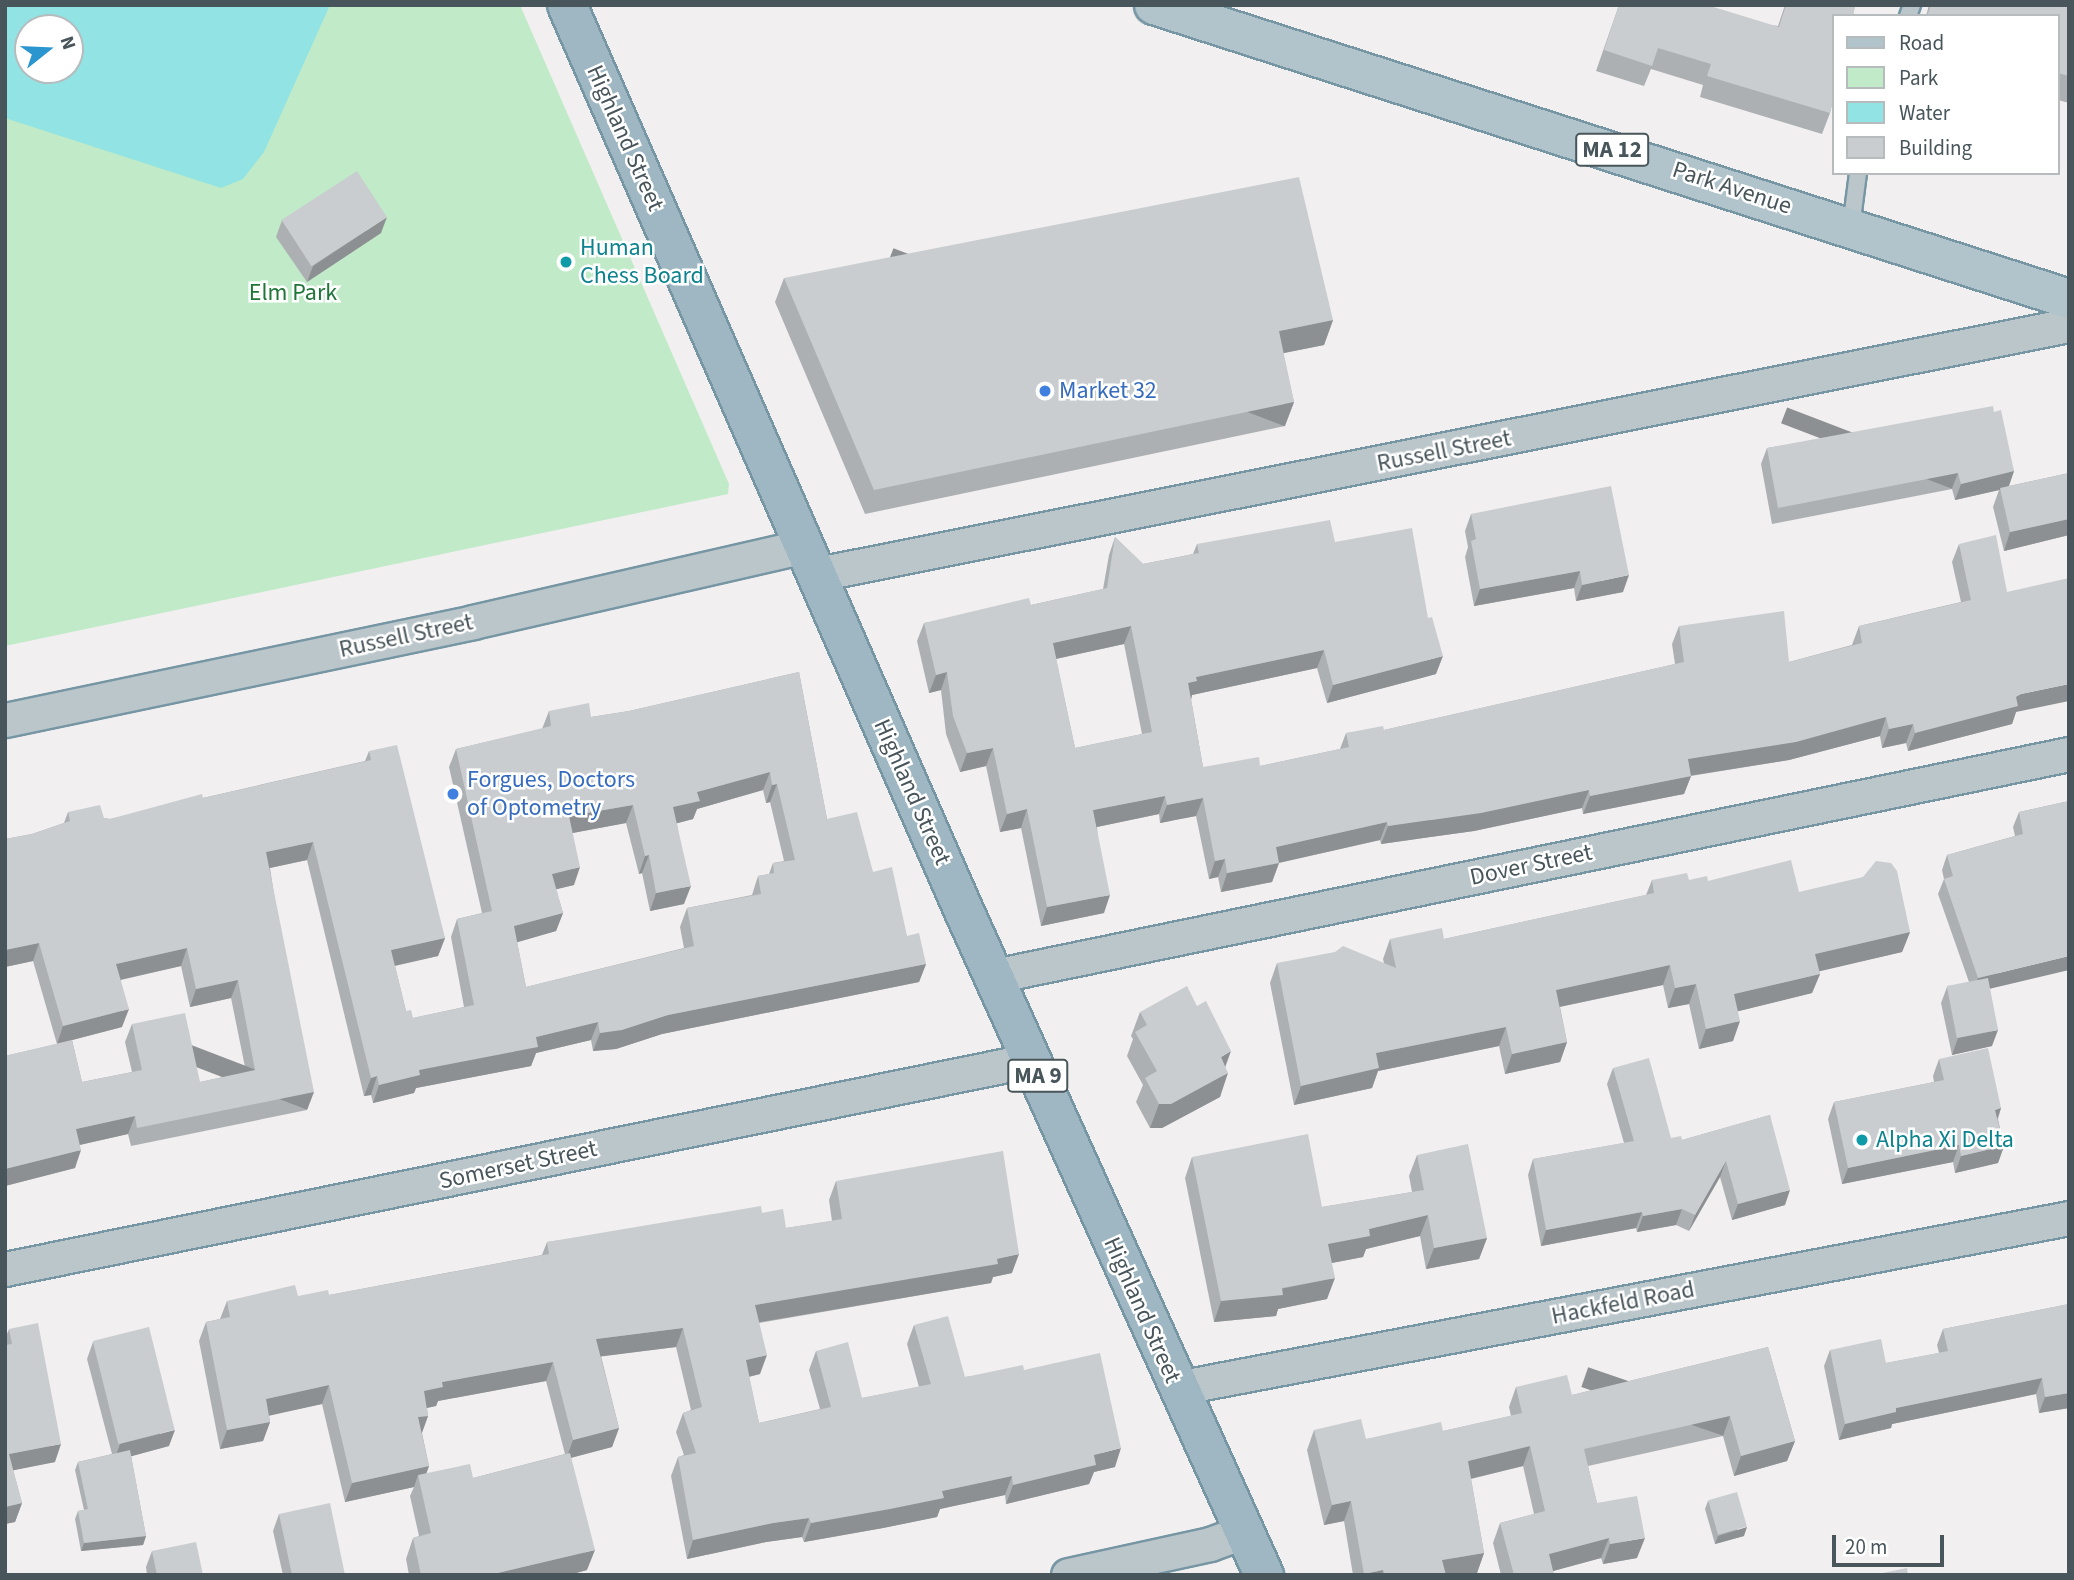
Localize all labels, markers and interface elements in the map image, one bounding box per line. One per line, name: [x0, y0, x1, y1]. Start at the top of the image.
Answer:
north arrow: [14, 14, 84, 84]
legend: [1832, 14, 2060, 175]
text: Road: [1899, 28, 1944, 58]
text: N: [53, 33, 82, 53]
street label: Highland Street: [580, 61, 670, 215]
text: Park: [1899, 63, 1938, 93]
text: Water: [1899, 98, 1950, 128]
road number: MA 12: [1574, 130, 1650, 169]
text: Building: [1899, 133, 1972, 163]
street label: Park Avenue: [1669, 155, 1795, 221]
place label: Human Chess Board: [580, 234, 704, 290]
marker: Human Chess Board: [558, 254, 574, 270]
park label: Elm Park: [249, 279, 337, 307]
place label: Market 32: [1059, 377, 1157, 405]
marker: Market 32: [1037, 383, 1053, 399]
street label: Russell Street: [1375, 424, 1513, 478]
street label: Russell Street: [337, 608, 475, 664]
street label: Highland Street: [867, 715, 957, 869]
place label: Forgues, Doctors of Optometry: [467, 766, 635, 822]
marker: Forgues, Doctors of Optometry: [445, 786, 461, 802]
street label: Dover Street: [1467, 838, 1595, 892]
road number: MA 9: [1006, 1056, 1070, 1096]
place label: Alpha Xi Delta: [1876, 1126, 2014, 1154]
marker: Alpha Xi Delta: [1854, 1132, 1870, 1148]
street label: Somerset Street: [436, 1134, 600, 1196]
street label: Highland Street: [1097, 1233, 1187, 1387]
street label: Hackfeld Road: [1549, 1275, 1697, 1331]
scale bar: [1836, 1520, 1948, 1564]
text: 20 m: [1845, 1532, 1887, 1562]

